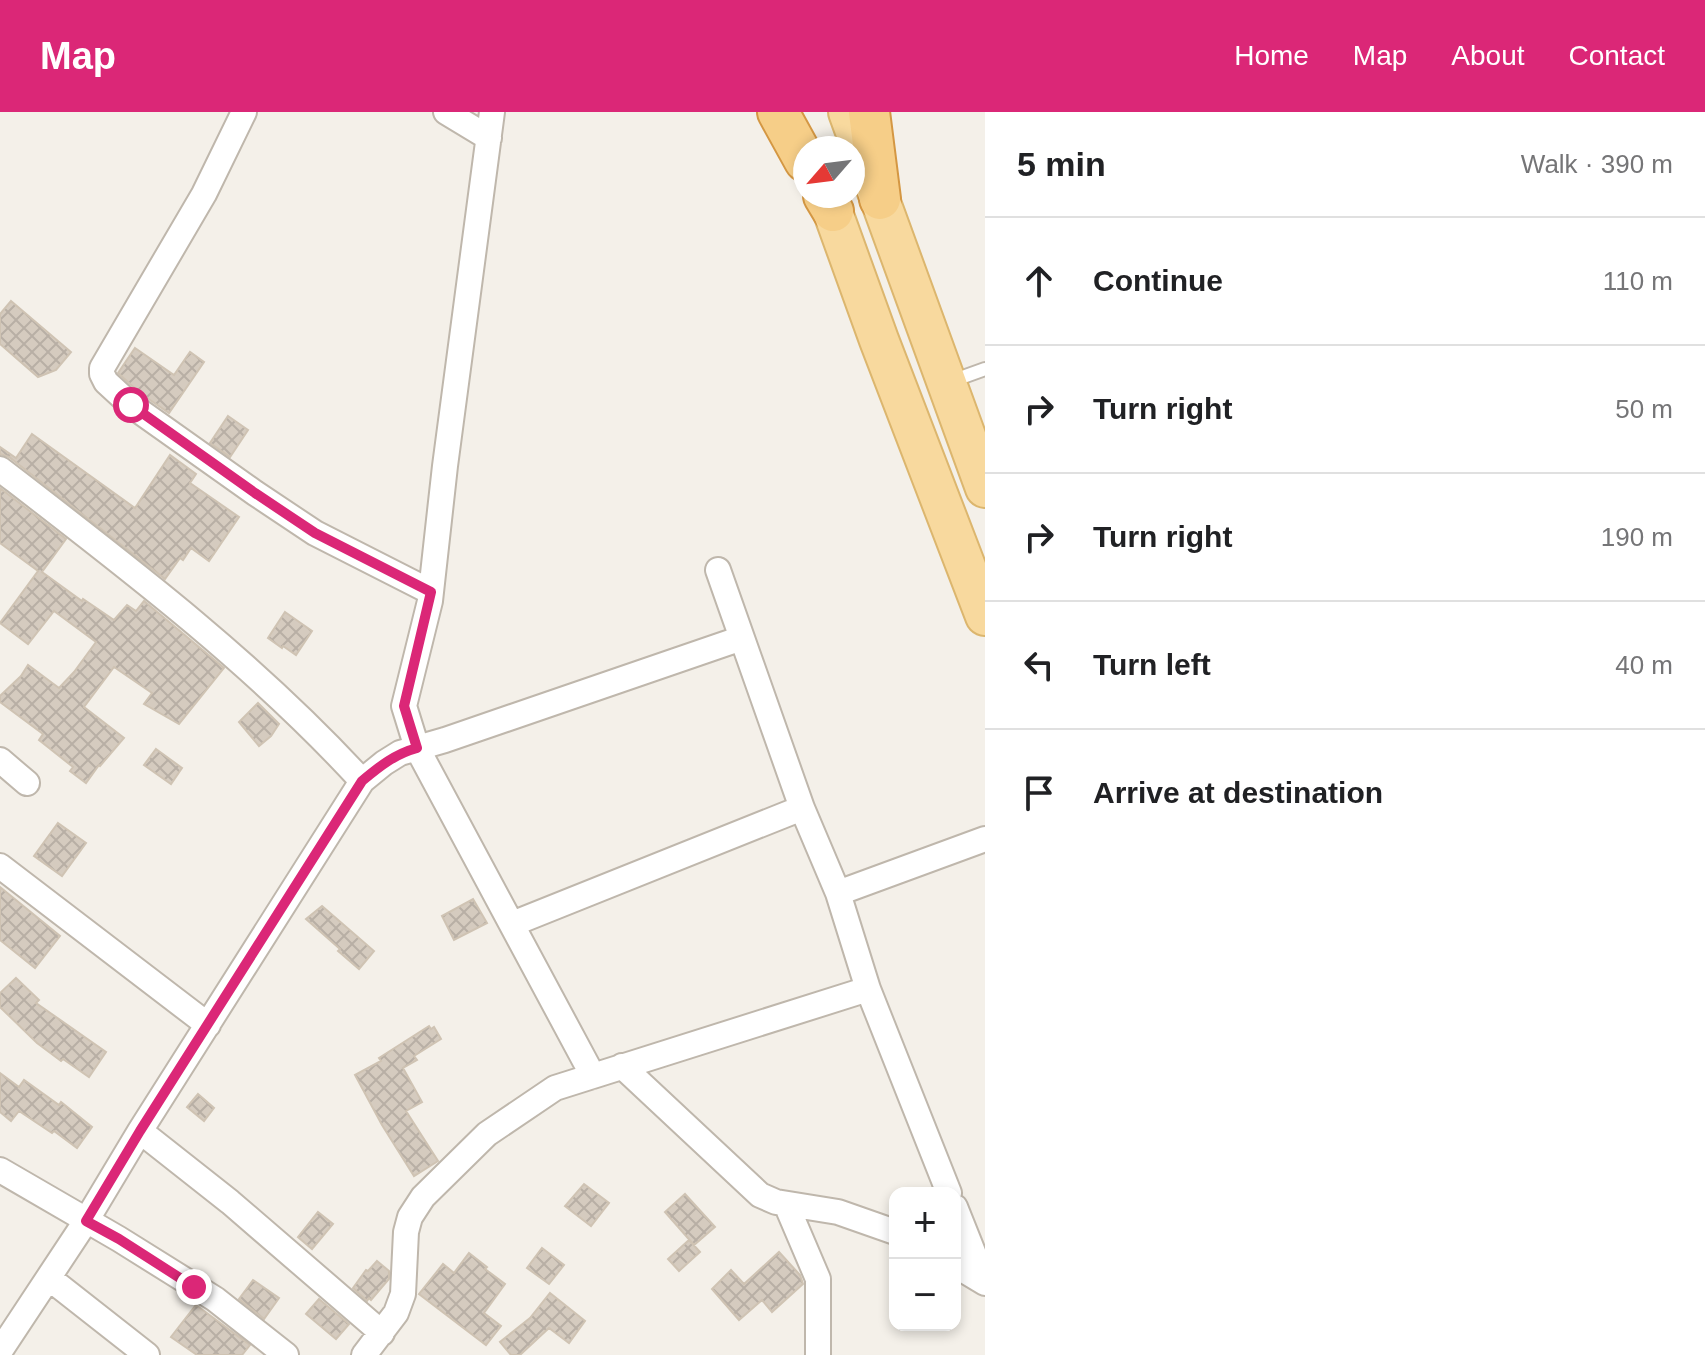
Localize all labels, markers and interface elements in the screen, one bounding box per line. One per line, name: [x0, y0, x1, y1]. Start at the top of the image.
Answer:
text: Map: [40, 35, 116, 77]
text: Home: [1234, 40, 1309, 71]
text: Map: [1353, 40, 1407, 71]
text: About: [1451, 40, 1525, 71]
text: Contact: [1569, 40, 1665, 71]
north arrow: [793, 136, 865, 208]
text: 5 min: [1017, 145, 1106, 183]
text: Walk · 390 m: [1521, 149, 1673, 179]
icon: ahead: [1017, 259, 1061, 303]
text: Continue: [1093, 264, 1223, 297]
text: 110 m: [1603, 266, 1673, 296]
route start: [113, 387, 149, 423]
icon: right: [1017, 387, 1061, 431]
text: Turn right: [1093, 392, 1232, 425]
text: 50 m: [1615, 394, 1673, 424]
icon: right: [1017, 515, 1061, 559]
text: Turn right: [1093, 520, 1232, 553]
text: 190 m: [1601, 522, 1673, 552]
icon: left: [1017, 643, 1061, 687]
text: Turn left: [1093, 648, 1211, 681]
text: 40 m: [1615, 650, 1673, 680]
icon: arrive: [1017, 771, 1061, 815]
text: Arrive at destination: [1093, 776, 1383, 809]
map controls: [889, 1187, 961, 1331]
button: +: [889, 1187, 961, 1259]
button: −: [889, 1259, 961, 1331]
route end: [176, 1269, 212, 1305]

